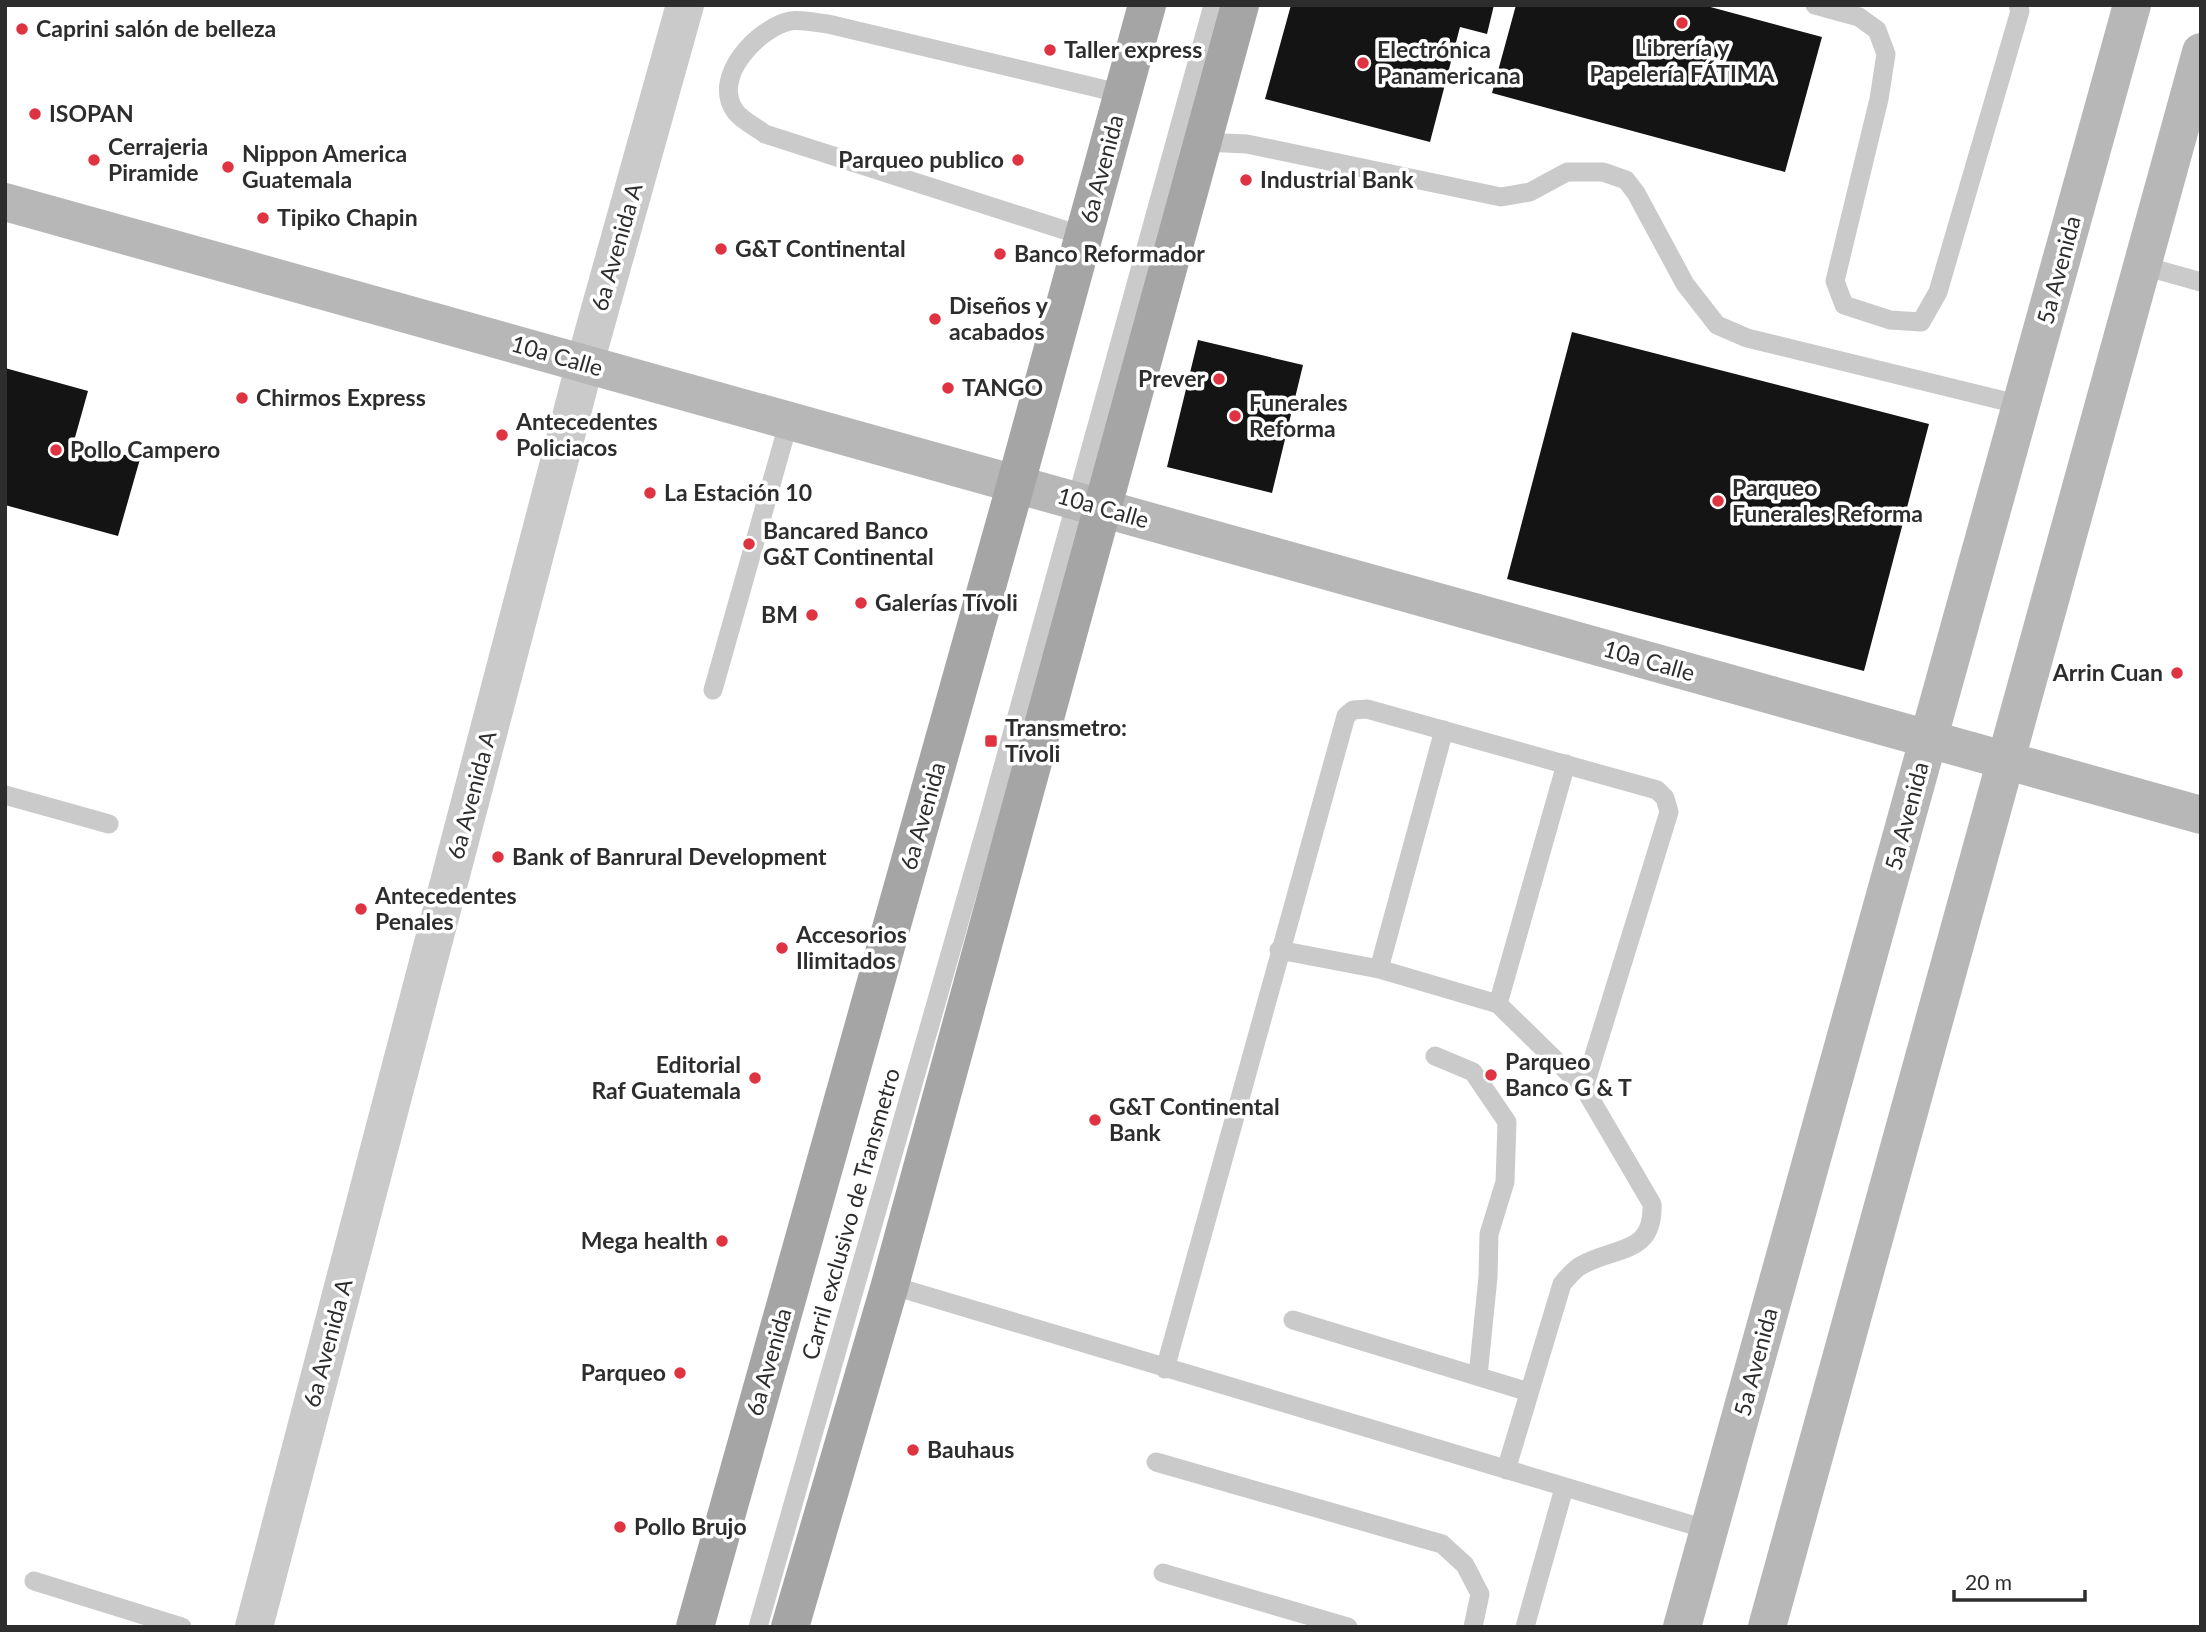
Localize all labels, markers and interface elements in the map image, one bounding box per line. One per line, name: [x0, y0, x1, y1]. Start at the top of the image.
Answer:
place label: Caprini salón de belleza: [36, 14, 276, 42]
marker: Librería y Papelería FÁTIMA: [1674, 15, 1690, 31]
marker: Caprini salón de belleza: [14, 21, 30, 37]
place label: Librería y Papelería FÁTIMA: [1590, 33, 1775, 87]
place label: Taller express: [1064, 35, 1202, 63]
place label: Electrónica Panamericana: [1377, 35, 1521, 89]
marker: Taller express: [1042, 42, 1058, 58]
marker: Electrónica Panamericana: [1355, 55, 1371, 71]
place label: ISOPAN: [49, 99, 134, 127]
marker: ISOPAN: [27, 106, 43, 122]
street label: 6a Avenida: [1073, 112, 1129, 226]
place label: Cerrajeria Piramide: [108, 132, 208, 186]
place label: Nippon America Guatemala: [242, 139, 407, 193]
place label: Parqueo publico: [838, 145, 1004, 173]
marker: Cerrajeria Piramide: [86, 152, 102, 168]
marker: Parqueo publico: [1010, 152, 1026, 168]
marker: Nippon America Guatemala: [220, 159, 236, 175]
place label: Industrial Bank: [1260, 165, 1414, 193]
marker: Industrial Bank: [1238, 172, 1254, 188]
street label: 6a Avenida A: [584, 179, 648, 314]
place label: Tipiko Chapin: [277, 203, 418, 231]
marker: Tipiko Chapin: [255, 210, 271, 226]
street label: 5a Avenida: [2030, 213, 2086, 327]
place label: G&T Continental: [735, 234, 906, 262]
place label: Banco Reformador: [1014, 239, 1205, 267]
marker: G&T Continental: [713, 241, 729, 257]
marker: Banco Reformador: [992, 246, 1008, 262]
place label: Diseños y acabados: [949, 291, 1049, 345]
marker: Diseños y acabados: [927, 311, 943, 327]
street label: 10a Calle: [508, 329, 606, 381]
place label: Prever: [1138, 364, 1205, 392]
marker: Prever: [1211, 371, 1227, 387]
place label: TANGO: [962, 373, 1043, 401]
marker: TANGO: [940, 380, 956, 396]
place label: Chirmos Express: [256, 383, 426, 411]
place label: Funerales Reforma: [1249, 388, 1348, 442]
marker: Chirmos Express: [234, 390, 250, 406]
place label: Antecedentes Policiacos: [515, 407, 658, 461]
marker: Funerales Reforma: [1227, 408, 1243, 424]
marker: Antecedentes Policiacos: [494, 427, 510, 443]
place label: Pollo Campero: [70, 435, 220, 463]
marker: Pollo Campero: [48, 442, 64, 458]
place label: Parqueo Funerales Reforma: [1732, 473, 1923, 527]
place label: La Estación 10: [664, 478, 812, 506]
street label: 10a Calle: [1054, 481, 1152, 533]
marker: La Estación 10: [642, 485, 658, 501]
marker: Parqueo Funerales Reforma: [1710, 493, 1726, 509]
place label: Bancared Banco G&T Continental: [763, 516, 934, 570]
marker: Bancared Banco G&T Continental: [741, 536, 757, 552]
place label: Galerías Tívoli: [875, 588, 1018, 616]
marker: Galerías Tívoli: [853, 595, 869, 611]
place label: BM: [761, 600, 798, 628]
marker: BM: [804, 607, 820, 623]
street label: 10a Calle: [1600, 634, 1698, 686]
place label: Arrin Cuan: [2052, 658, 2163, 686]
marker: Arrin Cuan: [2169, 665, 2185, 681]
place label: Transmetro: Tívoli: [1005, 713, 1127, 767]
street label: 6a Avenida A: [440, 727, 502, 862]
marker: Transmetro: Tívoli: [983, 733, 999, 749]
street label: 6a Avenida: [893, 759, 951, 873]
street label: 5a Avenida: [1878, 759, 1934, 873]
place label: Bank of Banrural Development: [512, 842, 827, 870]
marker: Bank of Banrural Development: [490, 849, 506, 865]
place label: Antecedentes Penales: [374, 881, 517, 935]
marker: Antecedentes Penales: [353, 901, 369, 917]
place label: Accesorios Ilimitados: [795, 920, 907, 974]
marker: Accesorios Ilimitados: [774, 940, 790, 956]
place label: Parqueo Banco G & T: [1505, 1047, 1632, 1101]
place label: Editorial Raf Guatemala: [591, 1050, 741, 1104]
street label: Carril exclusivo de Transmetro: [795, 1065, 905, 1363]
marker: Parqueo Banco G & T: [1483, 1067, 1499, 1083]
marker: Editorial Raf Guatemala: [747, 1070, 763, 1086]
place label: G&T Continental Bank: [1109, 1092, 1280, 1146]
marker: G&T Continental Bank: [1087, 1112, 1103, 1128]
place label: Mega health: [581, 1226, 708, 1254]
marker: Mega health: [714, 1233, 730, 1249]
street label: 6a Avenida A: [296, 1275, 358, 1410]
street label: 6a Avenida: [739, 1305, 797, 1419]
street label: 5a Avenida: [1727, 1305, 1783, 1419]
place label: Parqueo: [581, 1358, 666, 1386]
marker: Parqueo: [672, 1365, 688, 1381]
place label: Bauhaus: [927, 1435, 1014, 1463]
marker: Bauhaus: [905, 1442, 921, 1458]
place label: Pollo Brujo: [634, 1512, 747, 1540]
marker: Pollo Brujo: [612, 1519, 628, 1535]
scale bar: [1954, 1558, 2085, 1602]
text: 20 m: [1965, 1569, 2012, 1594]

